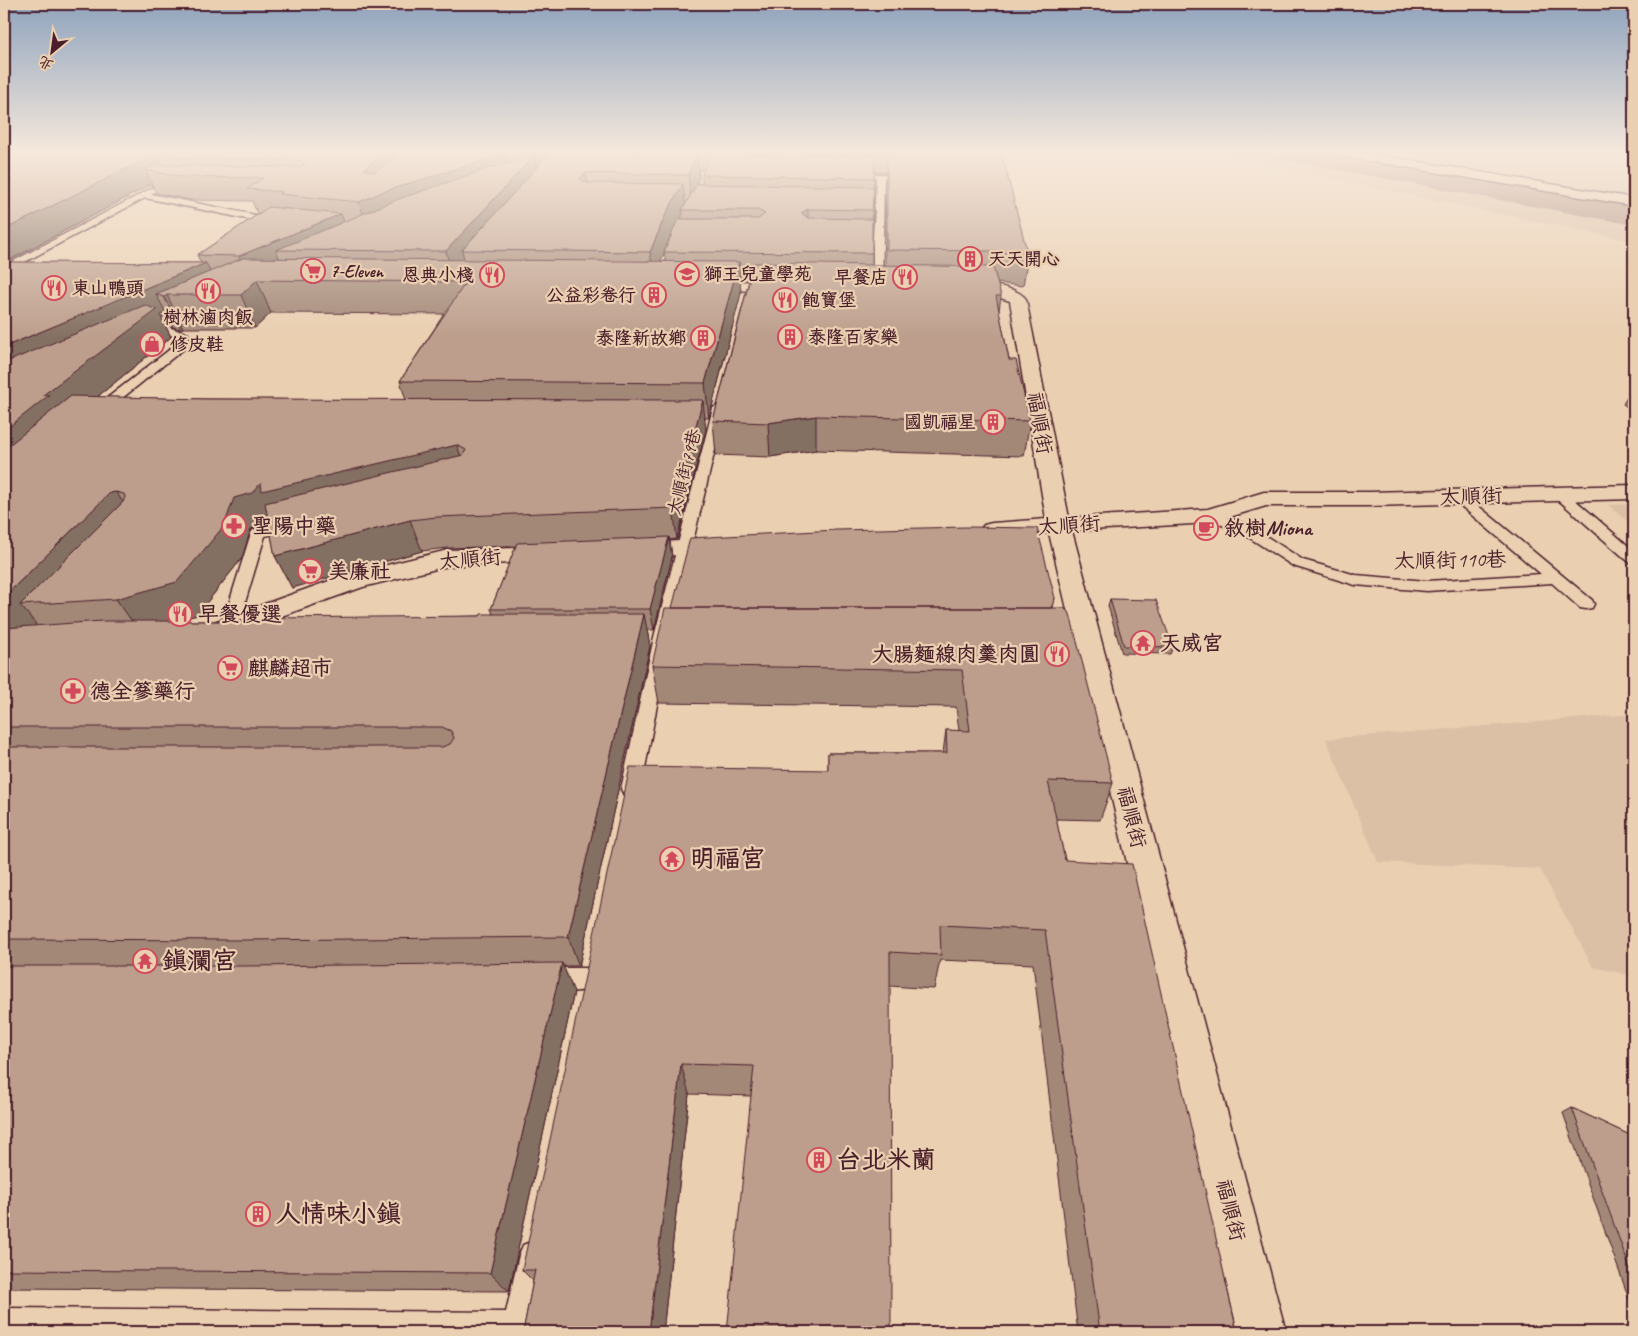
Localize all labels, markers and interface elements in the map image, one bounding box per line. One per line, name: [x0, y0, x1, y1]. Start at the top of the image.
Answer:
north arrow: [28, 28, 78, 78]
text: 北: [36, 52, 56, 74]
building icon: 天天開心: [957, 246, 983, 272]
place label: 天天開心: [988, 248, 1060, 270]
supermarket icon: 7-Eleven: [300, 258, 326, 284]
place label: 7-Eleven: [330, 260, 385, 282]
school or university icon: 獅王兒童學苑: [674, 261, 700, 287]
restaurant icon: 恩典小棧: [479, 262, 505, 288]
place label: 獅王兒童學苑: [704, 263, 812, 285]
place label: 恩典小棧: [402, 264, 474, 286]
restaurant icon: 早餐店: [892, 264, 918, 290]
place label: 早餐店: [834, 266, 888, 288]
restaurant icon: 東山鴨頭: [41, 275, 67, 301]
place label: 東山鴨頭: [72, 277, 144, 299]
restaurant icon: 樹林滷肉飯: [195, 278, 221, 304]
building icon: 公益彩卷行: [641, 282, 667, 308]
place label: 公益彩卷行: [546, 284, 636, 306]
restaurant icon: 飽寶堡: [772, 287, 798, 313]
place label: 飽寶堡: [802, 289, 856, 311]
place label: 樹林滷肉飯: [163, 306, 253, 328]
building icon: 泰隆百家樂: [777, 324, 803, 350]
building icon: 泰隆新故鄉: [690, 325, 716, 351]
place label: 泰隆百家樂: [808, 326, 898, 348]
place label: 泰隆新故鄉: [596, 327, 686, 349]
shop icon: 修皮鞋: [139, 331, 165, 357]
place label: 修皮鞋: [170, 333, 224, 355]
street label: 福順街: [1022, 390, 1058, 456]
building icon: 國凱福星: [980, 409, 1006, 435]
place label: 國凱福星: [904, 411, 976, 433]
street label: 太順街79巷: [663, 427, 705, 517]
street label: 太順街: [1439, 482, 1503, 510]
street label: 太順街: [1037, 510, 1101, 540]
pharmacy icon: 聖陽中藥: [221, 513, 247, 539]
place label: 聖陽中藥: [252, 513, 336, 539]
cafe icon: 敘樹Miona: [1193, 515, 1219, 541]
place label: 敘樹Miona: [1224, 515, 1314, 541]
street label: 太順街: [437, 543, 503, 575]
street label: 太順街110巷: [1394, 546, 1506, 574]
supermarket icon: 美廉社: [297, 558, 323, 584]
place label: 美廉社: [328, 558, 391, 584]
restaurant icon: 早餐優選: [167, 601, 193, 627]
place label: 早餐優選: [198, 601, 282, 627]
temple icon: 天威宮: [1130, 630, 1156, 656]
place label: 天威宮: [1160, 630, 1223, 656]
place label: 大腸麵線肉羹肉圓: [872, 641, 1040, 667]
restaurant icon: 大腸麵線肉羹肉圓: [1044, 641, 1070, 667]
supermarket icon: 麒麟超市: [217, 655, 243, 681]
place label: 麒麟超市: [248, 655, 332, 681]
pharmacy icon: 德全篸藥行: [60, 678, 86, 704]
place label: 德全篸藥行: [90, 678, 195, 704]
street label: 福順街: [1112, 783, 1152, 851]
place label: 明福宮: [690, 843, 765, 875]
temple icon: 明福宮: [659, 846, 685, 872]
place label: 鎮瀾宮: [162, 945, 237, 977]
temple icon: 鎮瀾宮: [132, 948, 158, 974]
place label: 台北米蘭: [836, 1144, 936, 1176]
building icon: 台北米蘭: [806, 1147, 832, 1173]
street label: 福順街: [1211, 1176, 1251, 1244]
place label: 人情味小鎮: [276, 1198, 401, 1230]
building icon: 人情味小鎮: [245, 1201, 271, 1227]

